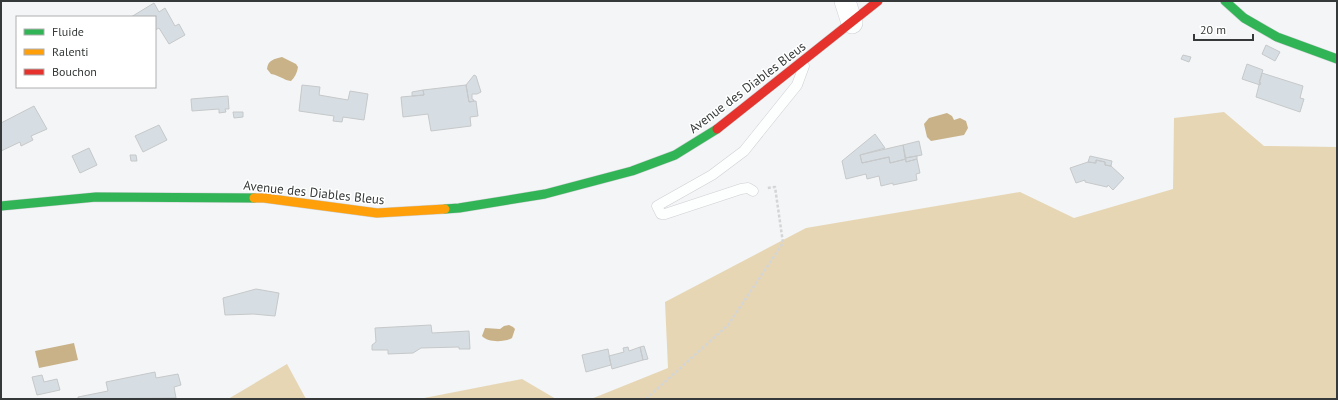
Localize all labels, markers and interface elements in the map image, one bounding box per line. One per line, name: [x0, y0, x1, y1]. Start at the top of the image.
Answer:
legend: [16, 16, 156, 88]
scale bar: [1194, 16, 1253, 42]
text: 20 m: [1200, 22, 1226, 37]
text: Fluide: [52, 24, 84, 39]
street label: Avenue des Diables Bleus: [686, 38, 809, 137]
text: Ralenti: [52, 44, 88, 59]
text: Bouchon: [52, 64, 97, 79]
street label: Avenue des Diables Bleus: [243, 177, 385, 208]

